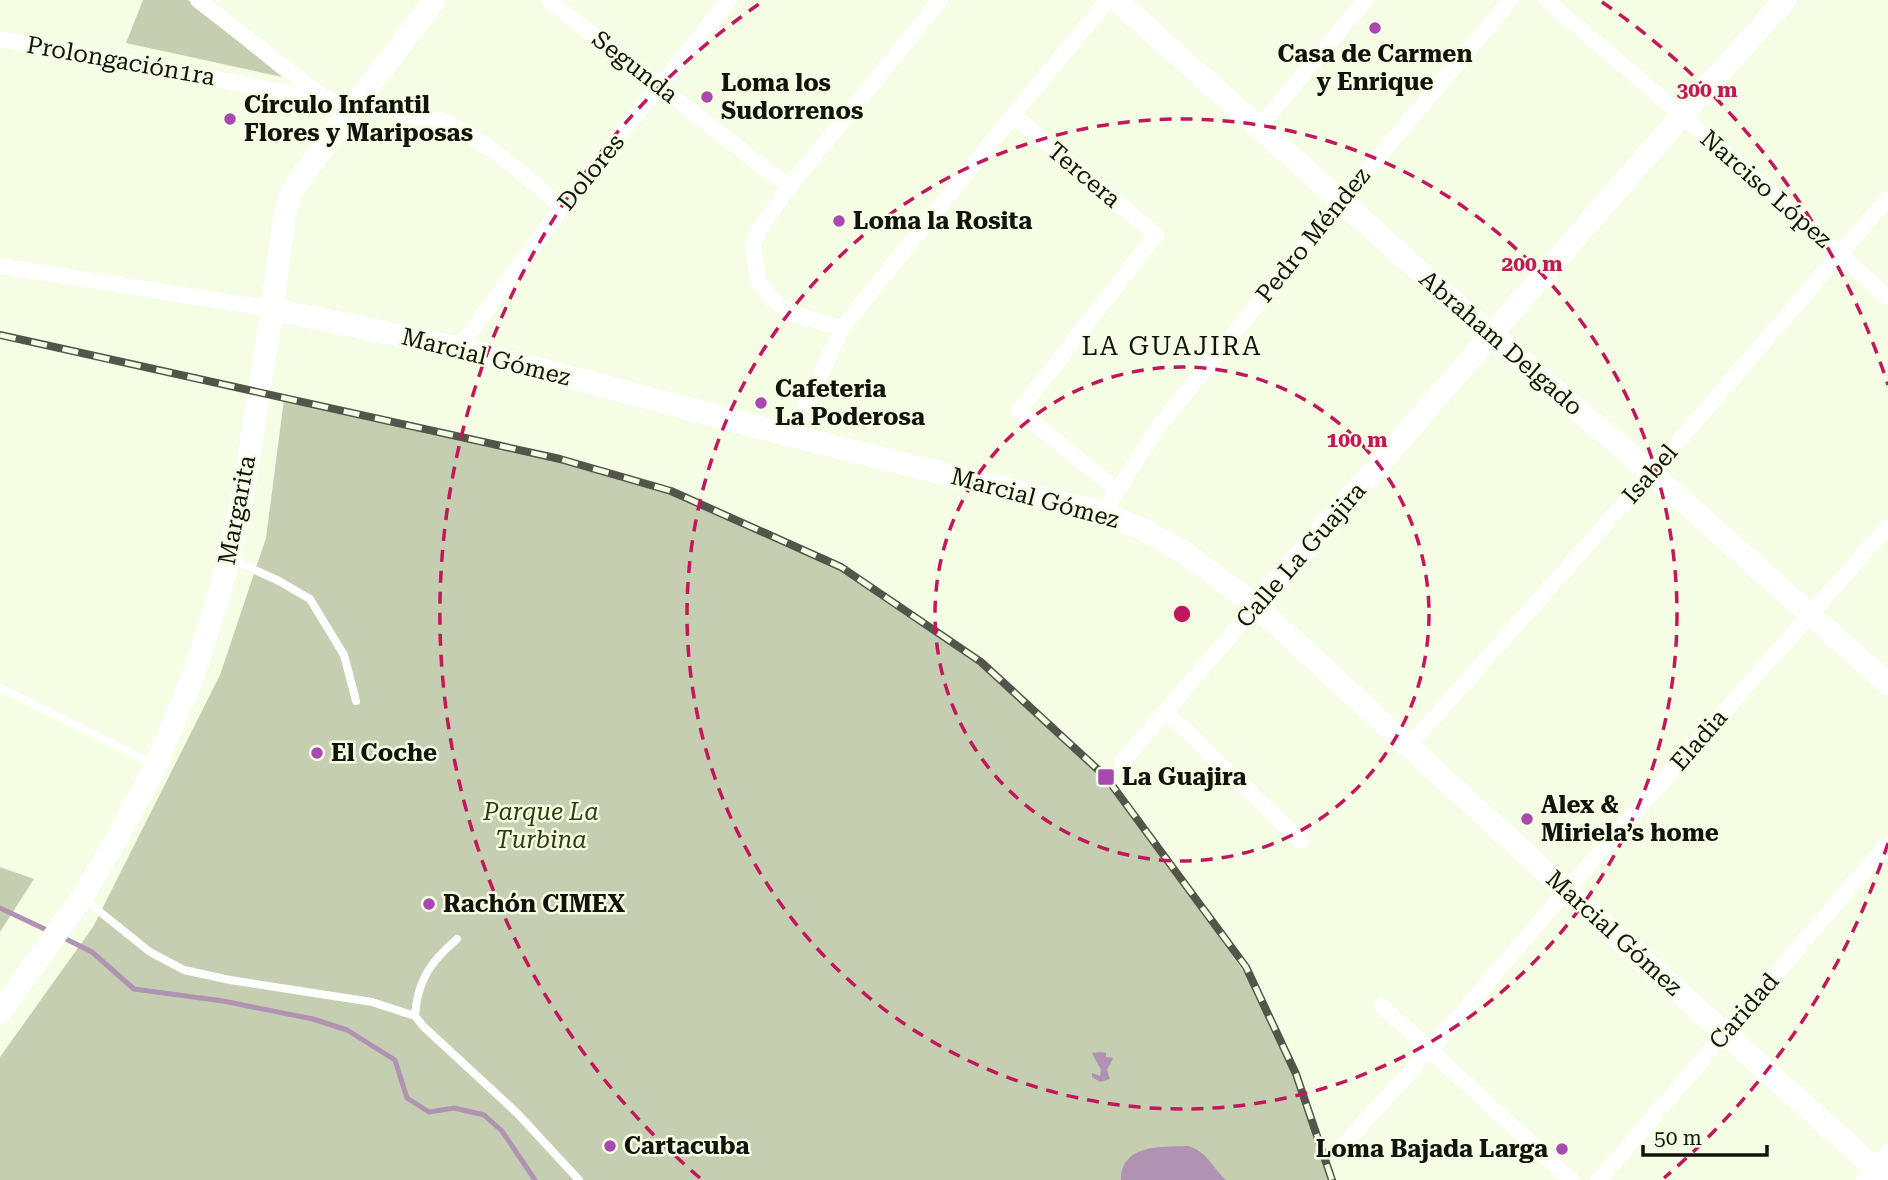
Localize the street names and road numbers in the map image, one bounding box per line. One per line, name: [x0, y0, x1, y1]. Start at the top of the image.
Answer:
street label: Segunda: [587, 25, 683, 109]
street label: Prolongación1ra: [25, 31, 217, 91]
street label: Narciso López: [1695, 124, 1837, 254]
street label: Dolores: [552, 128, 630, 216]
street label: Tercera: [1042, 136, 1126, 214]
street label: Pedro Méndez: [1250, 162, 1376, 308]
street label: Abraham Delgado: [1414, 265, 1588, 421]
street label: Marcial Gómez: [399, 322, 573, 392]
street label: Isabel: [1617, 439, 1683, 509]
street label: Margarita: [213, 453, 261, 567]
street label: Marcial Gómez: [948, 462, 1122, 534]
street label: Calle La Guajira: [1230, 477, 1372, 633]
street label: Eladia: [1665, 704, 1733, 776]
street label: Marcial Gómez: [1540, 865, 1688, 1001]
street label: Caridad: [1703, 967, 1785, 1055]

